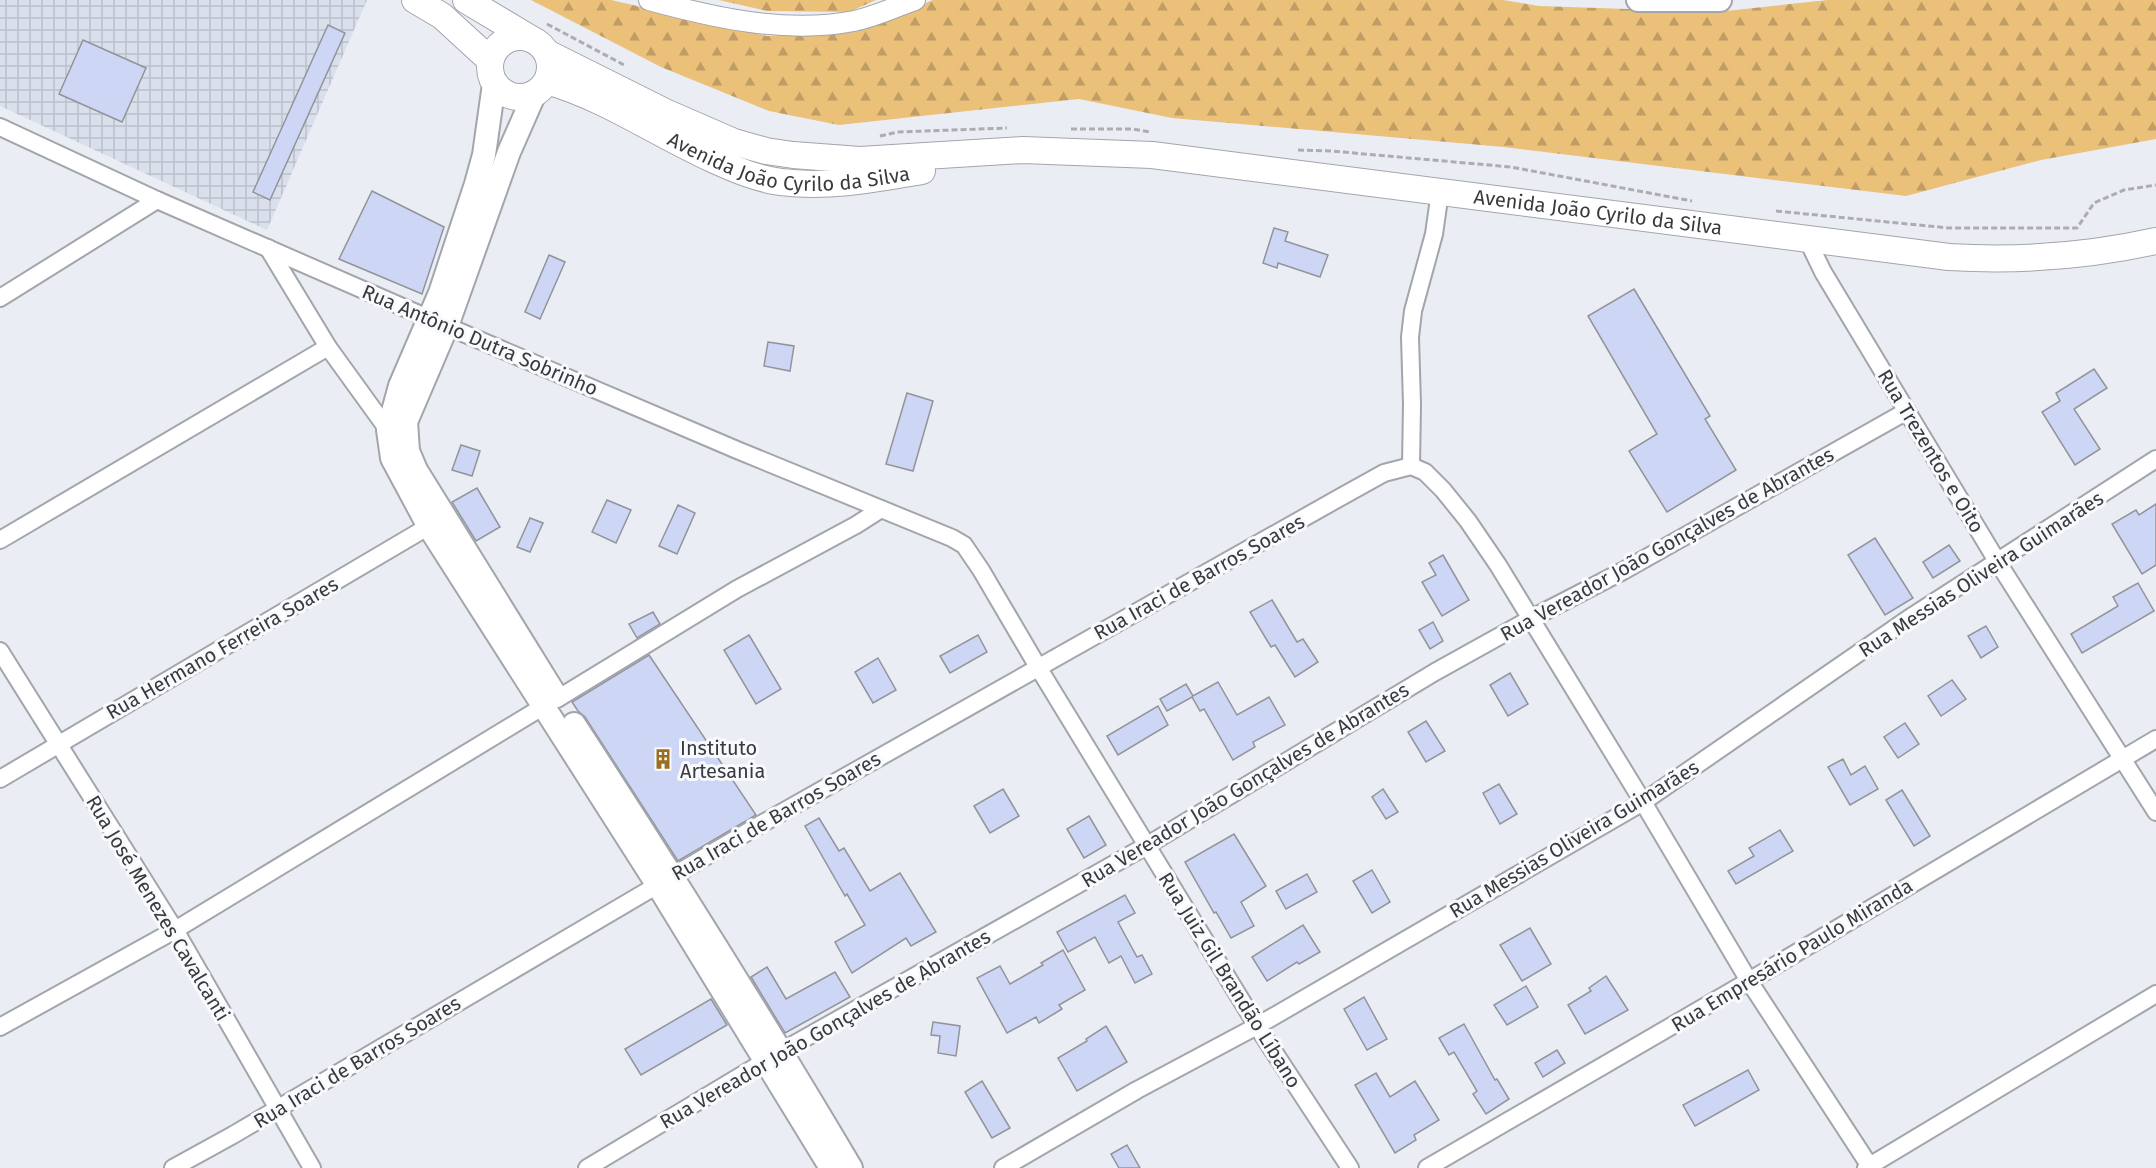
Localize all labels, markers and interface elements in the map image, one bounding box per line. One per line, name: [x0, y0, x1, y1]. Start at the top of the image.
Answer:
street label: Avenida João Cyrilo da Silva: [664, 127, 911, 196]
street label: Avenida João Cyrilo da Silva: [1472, 184, 1724, 240]
street label: Rua Antônio Dutra Sobrinho: [358, 279, 602, 401]
street label: Rua Trezentos e Oito: [1873, 365, 1989, 537]
street label: Rua Vereador João Gonçalves de Abrantes: [1496, 442, 1838, 647]
street label: Rua Messias Oliveira Guimarães: [1854, 486, 2108, 662]
street label: Rua Iraci de Barros Soares: [1089, 509, 1309, 645]
street label: Rua Hermano Ferreira Soares: [102, 572, 342, 724]
street label: Rua Vereador João Gonçalves de Abrantes: [1077, 677, 1414, 893]
place label: Instituto Artesania: [680, 736, 765, 783]
street label: Rua Iraci de Barros Soares: [667, 746, 885, 886]
building icon: Instituto Artesania: [651, 747, 675, 771]
street label: Rua Messias Oliveira Guimarães: [1445, 755, 1703, 923]
street label: Rua José Menezes Cavalcanti: [81, 791, 235, 1025]
street label: Rua Juiz Gil Brandão Líbano: [1154, 868, 1306, 1092]
street label: Rua Empresário Paulo Miranda: [1667, 873, 1917, 1037]
street label: Rua Vereador João Gonçalves de Abrantes: [656, 924, 995, 1135]
street label: Rua Iraci de Barros Soares: [249, 991, 465, 1133]

